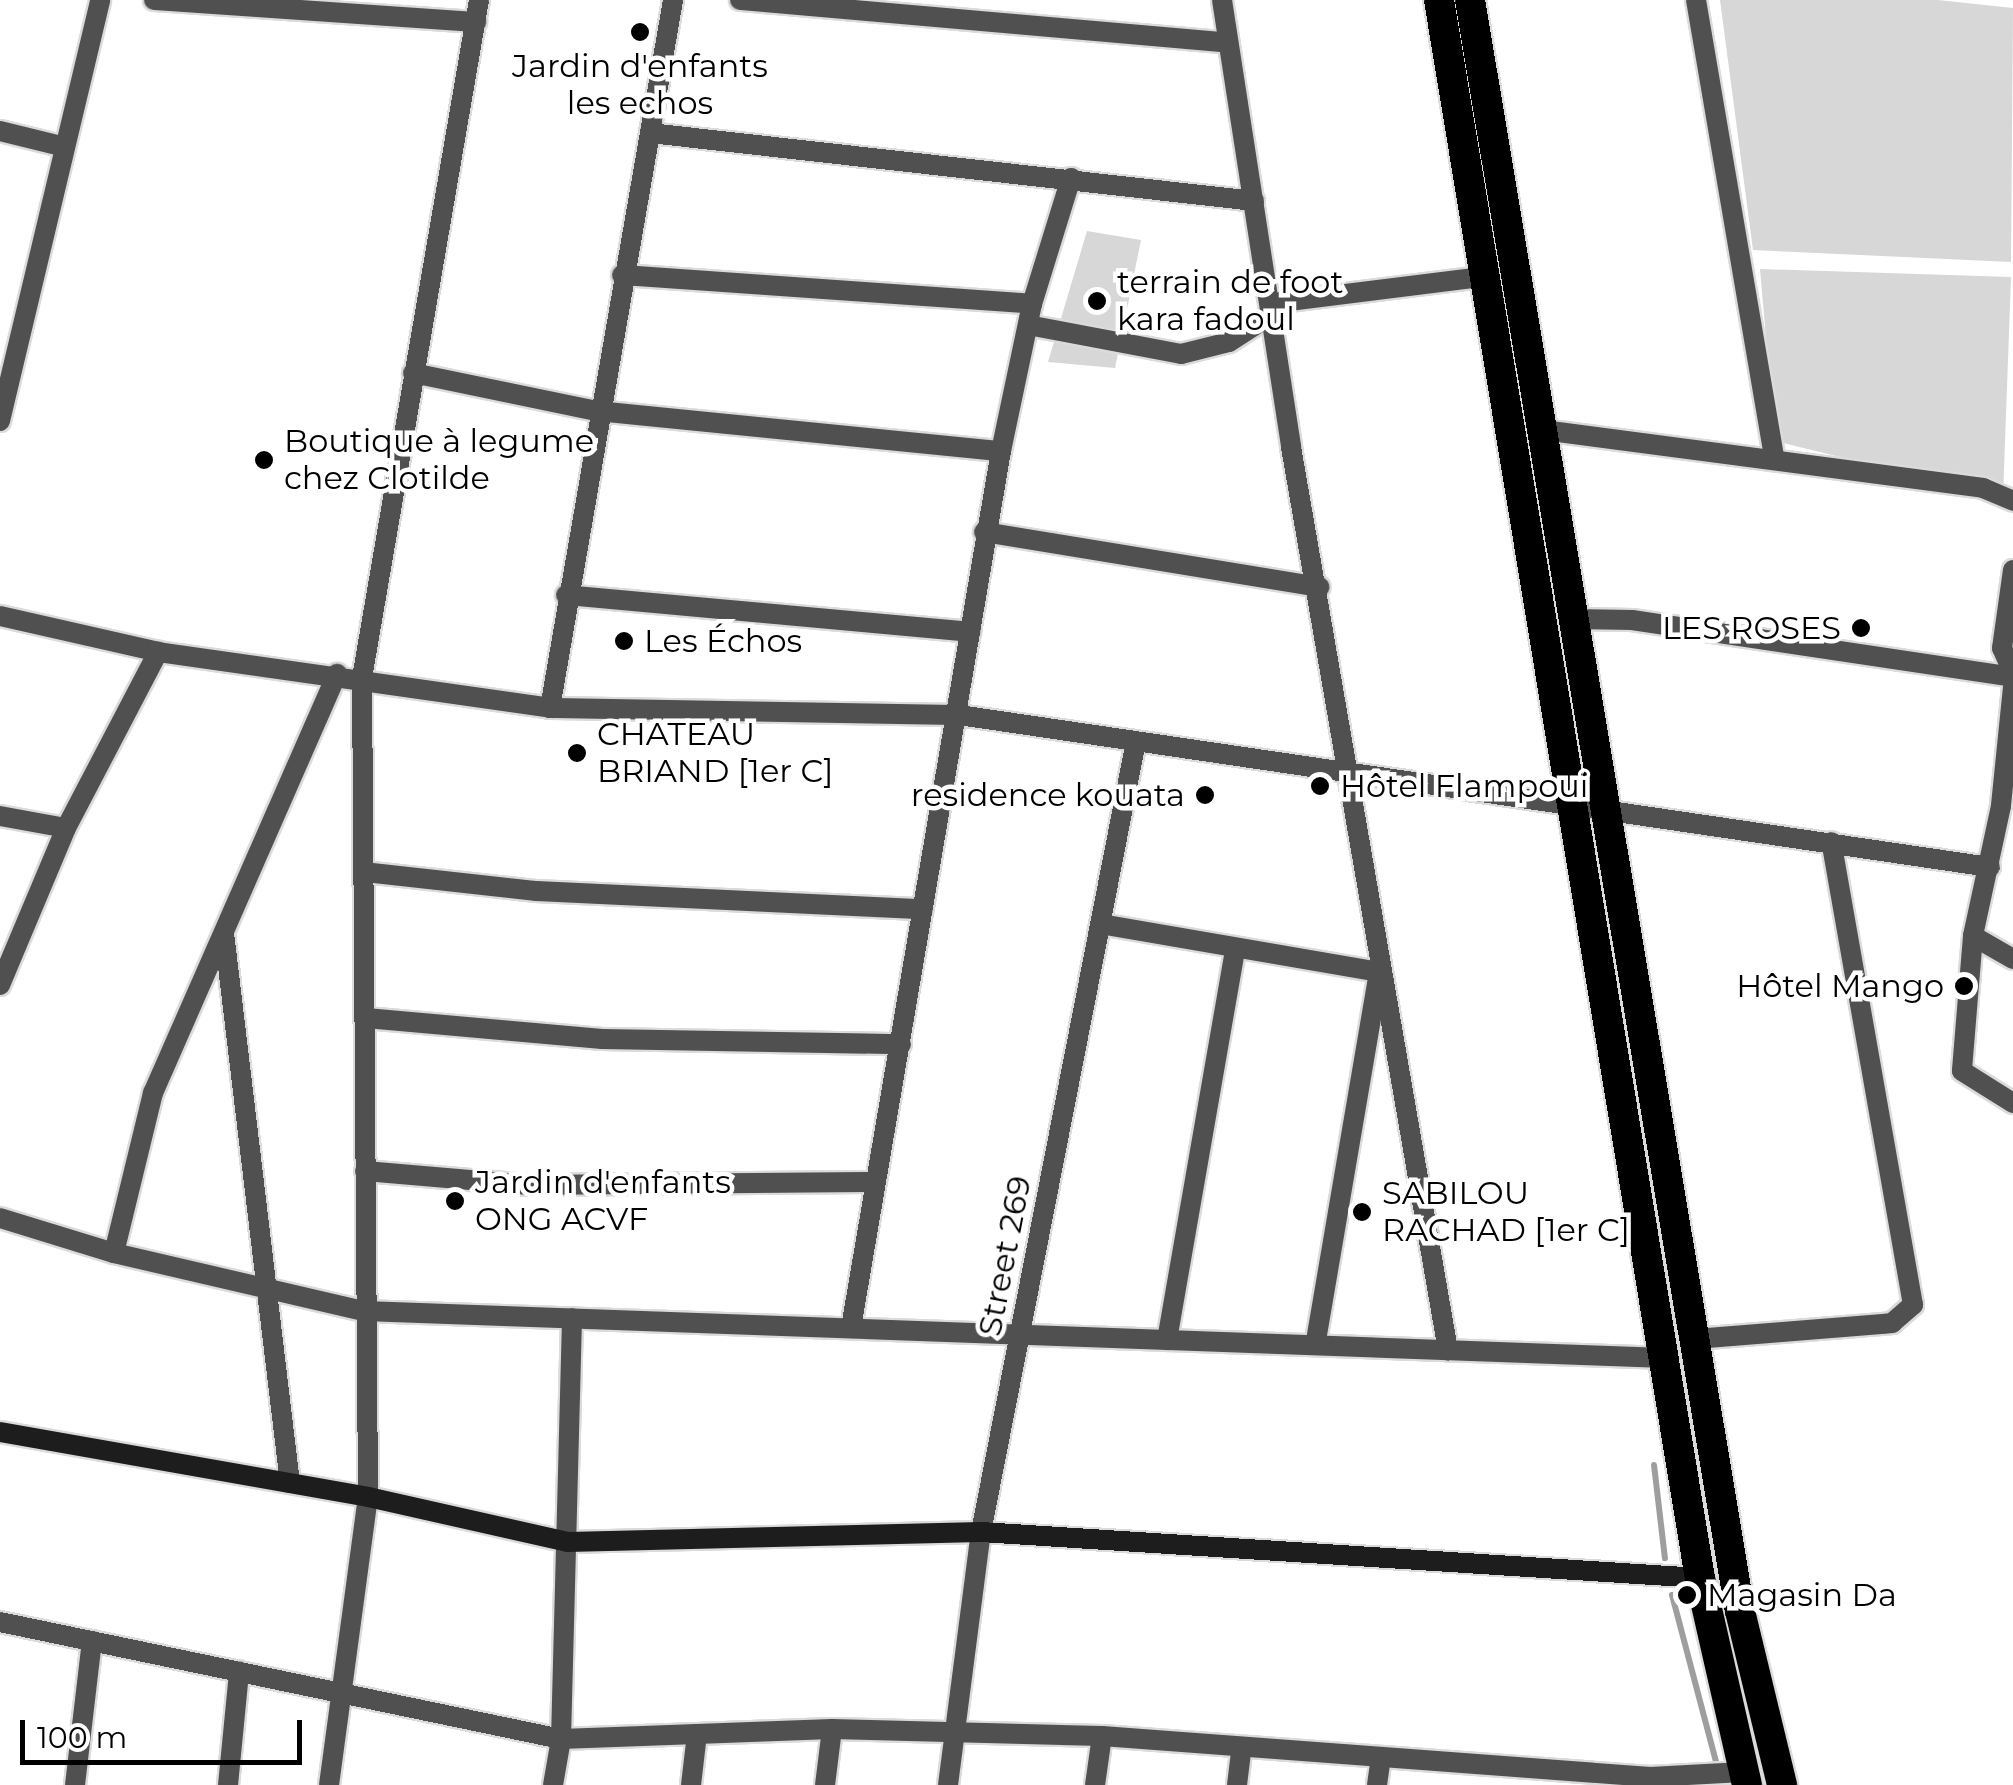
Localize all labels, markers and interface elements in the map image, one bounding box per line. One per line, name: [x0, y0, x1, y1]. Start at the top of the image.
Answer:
marker: Jardin d'enfants les echos: [629, 21, 651, 43]
place label: Jardin d'enfants les echos: [512, 48, 768, 123]
place label: terrain de foot kara fadoul: [1117, 264, 1343, 339]
marker: terrain de foot kara fadoul: [1086, 290, 1108, 312]
place label: Boutique à legume chez Clotilde: [284, 423, 594, 498]
marker: Boutique à legume chez Clotilde: [253, 449, 275, 471]
place label: LES ROSES: [1662, 609, 1841, 647]
marker: LES ROSES: [1850, 617, 1872, 639]
place label: Les Échos: [644, 622, 802, 660]
marker: Les Échos: [613, 630, 635, 652]
place label: CHATEAU BRIAND [1er C]: [597, 716, 833, 791]
marker: CHATEAU BRIAND [1er C]: [566, 742, 588, 764]
place label: Hôtel Flampoui: [1340, 767, 1588, 805]
marker: Hôtel Flampoui: [1309, 775, 1331, 797]
place label: residence kouata: [911, 776, 1185, 814]
marker: residence kouata: [1194, 784, 1216, 806]
place label: Hôtel Mango: [1736, 967, 1944, 1005]
marker: Hôtel Mango: [1953, 975, 1975, 997]
place label: Jardin d'enfants ONG ACVF: [475, 1164, 731, 1239]
street label: Street 269: [971, 1173, 1039, 1339]
place label: SABILOU RACHAD [1er C]: [1382, 1175, 1630, 1250]
marker: Jardin d'enfants ONG ACVF: [444, 1190, 466, 1212]
marker: SABILOU RACHAD [1er C]: [1351, 1201, 1373, 1223]
place label: Magasin Da: [1707, 1576, 1897, 1614]
marker: Magasin Da: [1676, 1584, 1698, 1606]
scale bar: [25, 1700, 308, 1762]
text: 100 m: [37, 1719, 127, 1756]

